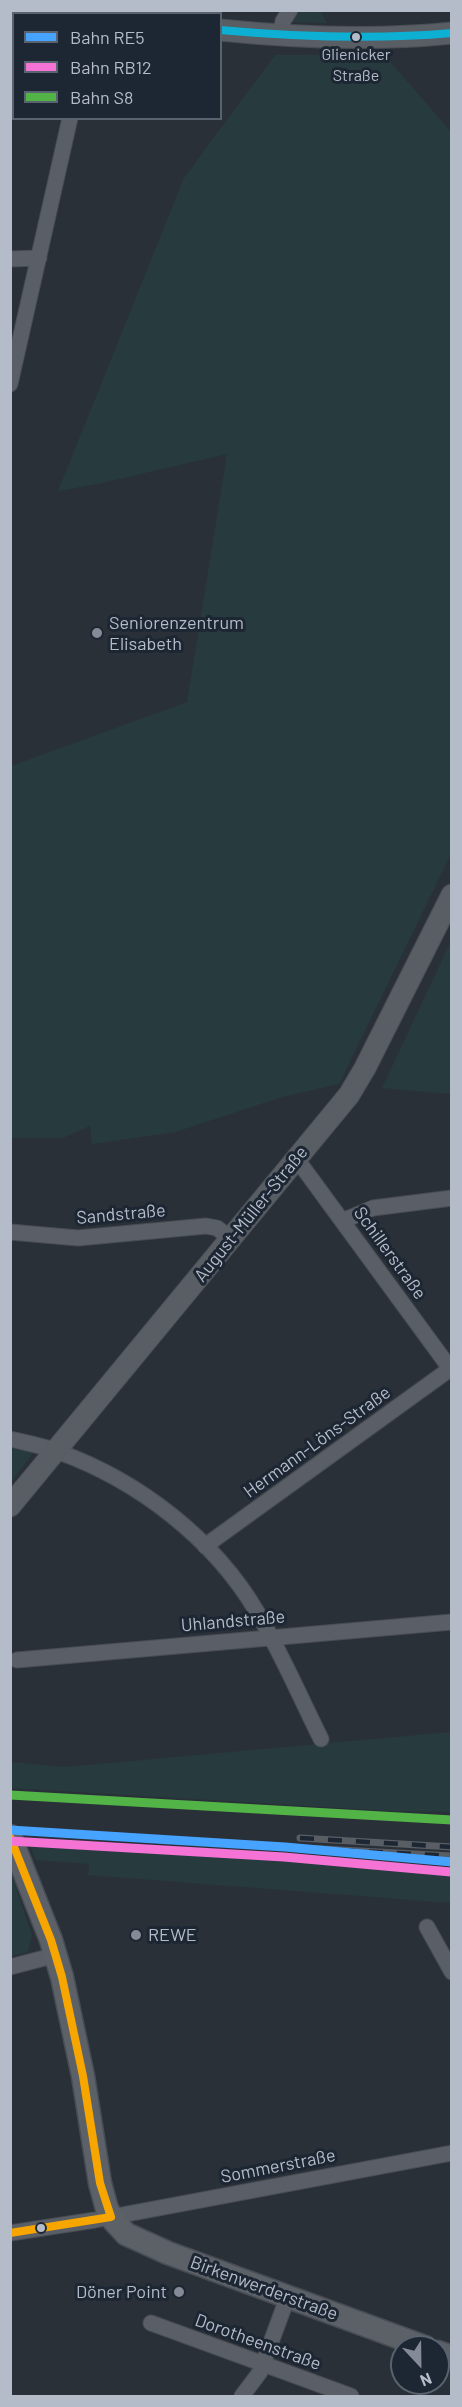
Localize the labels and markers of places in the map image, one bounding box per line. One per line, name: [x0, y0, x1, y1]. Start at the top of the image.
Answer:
marker: Glienicker Straße: [350, 31, 362, 43]
place label: Glienicker Straße: [321, 45, 391, 83]
place label: Seniorenzentrum Elisabeth: [109, 612, 244, 654]
marker: Seniorenzentrum Elisabeth: [90, 626, 104, 640]
place label: REWE: [148, 1924, 197, 1946]
marker: REWE: [129, 1928, 143, 1942]
unlabelled marker: [35, 2222, 47, 2234]
place label: Döner Point: [76, 2281, 167, 2303]
marker: Döner Point: [172, 2285, 186, 2299]

